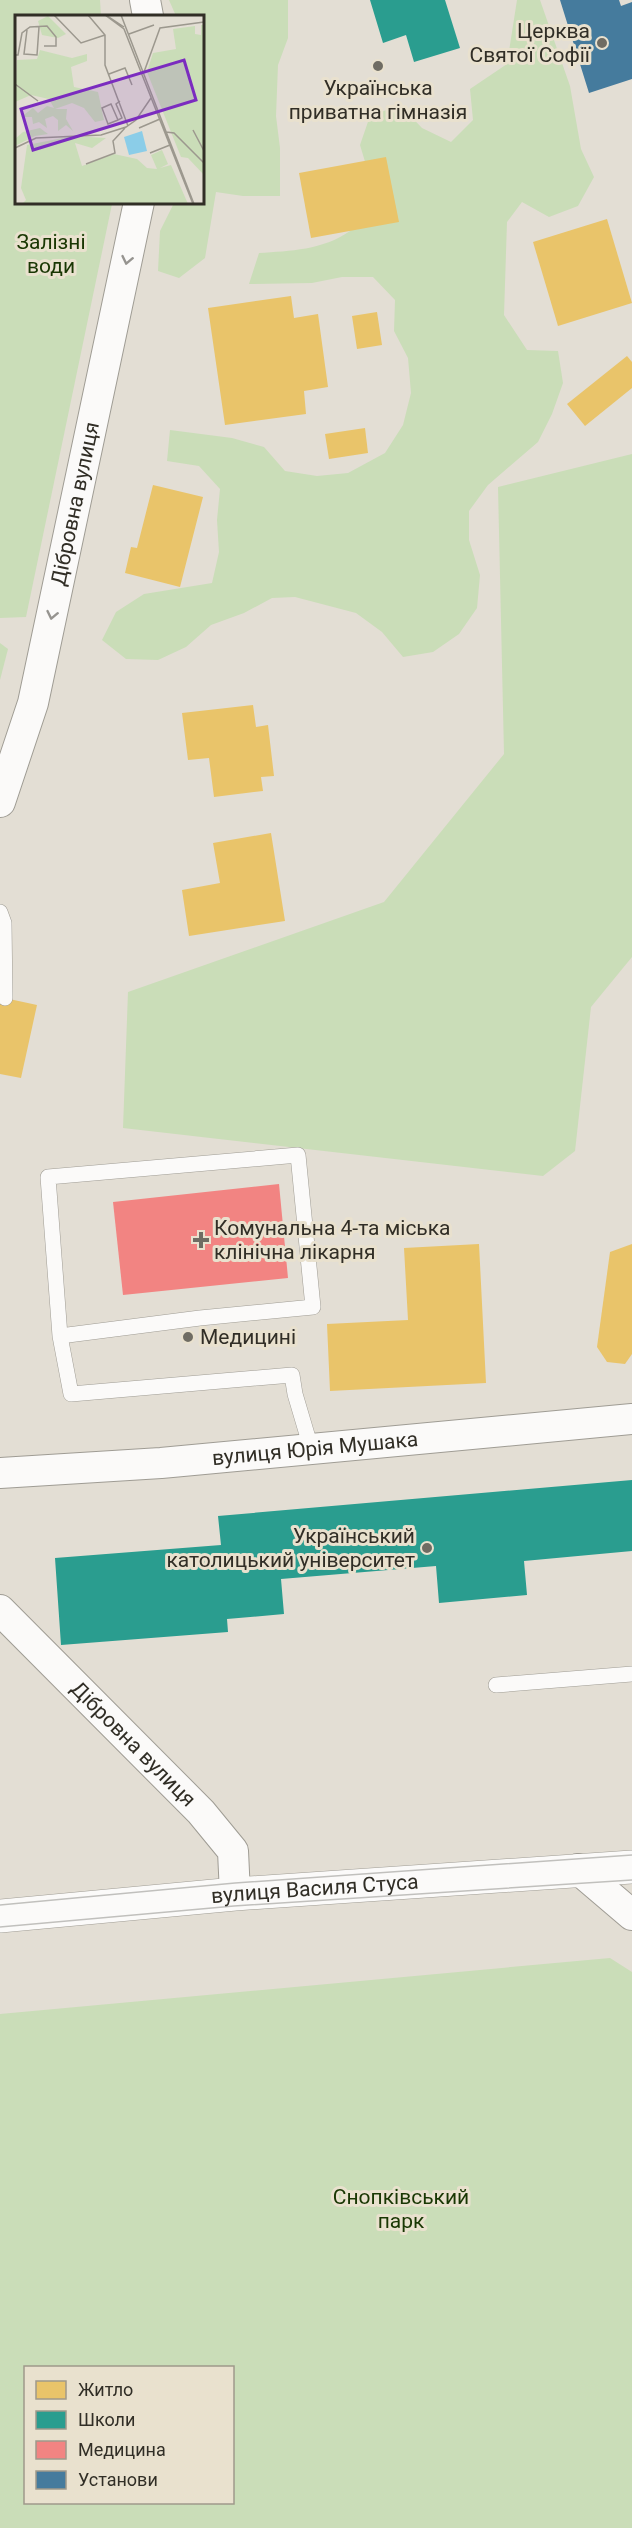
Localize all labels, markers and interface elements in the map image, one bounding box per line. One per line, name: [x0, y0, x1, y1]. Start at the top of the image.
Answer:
inset map: [15, 15, 204, 204]
place label: Церква Святої Софії: [470, 19, 591, 67]
marker: Церква Святої Софії: [595, 36, 609, 50]
marker: Українська приватна гімназія: [371, 59, 385, 73]
place label: Українська приватна гімназія: [289, 76, 467, 124]
park label: Залізні води: [16, 230, 86, 278]
one-way arrow: [121, 254, 134, 264]
street label: Дібровна вулиця: [46, 420, 104, 588]
one-way arrow: [46, 610, 59, 620]
place label: Комунальна 4-та міська клінічна лікарня: [214, 1216, 451, 1264]
marker: Комунальна 4-та міська клінічна лікарня: [192, 1231, 210, 1249]
place label: Медицині: [200, 1325, 296, 1349]
marker: Медицині: [181, 1330, 195, 1344]
street label: вулиця Юрія Мушака: [211, 1427, 419, 1470]
place label: Український католицький університет: [166, 1524, 415, 1572]
marker: Український католицький університет: [420, 1541, 434, 1555]
street label: Дібровна вулиця: [66, 1676, 201, 1812]
street label: вулиця Василя Стуса: [210, 1870, 419, 1908]
park label: Снопківський парк: [333, 2185, 469, 2233]
legend: [24, 2366, 234, 2504]
text: Житло: [78, 2379, 133, 2400]
text: Школи: [78, 2409, 135, 2430]
text: Медицина: [78, 2439, 166, 2460]
text: Установи: [78, 2469, 158, 2490]

